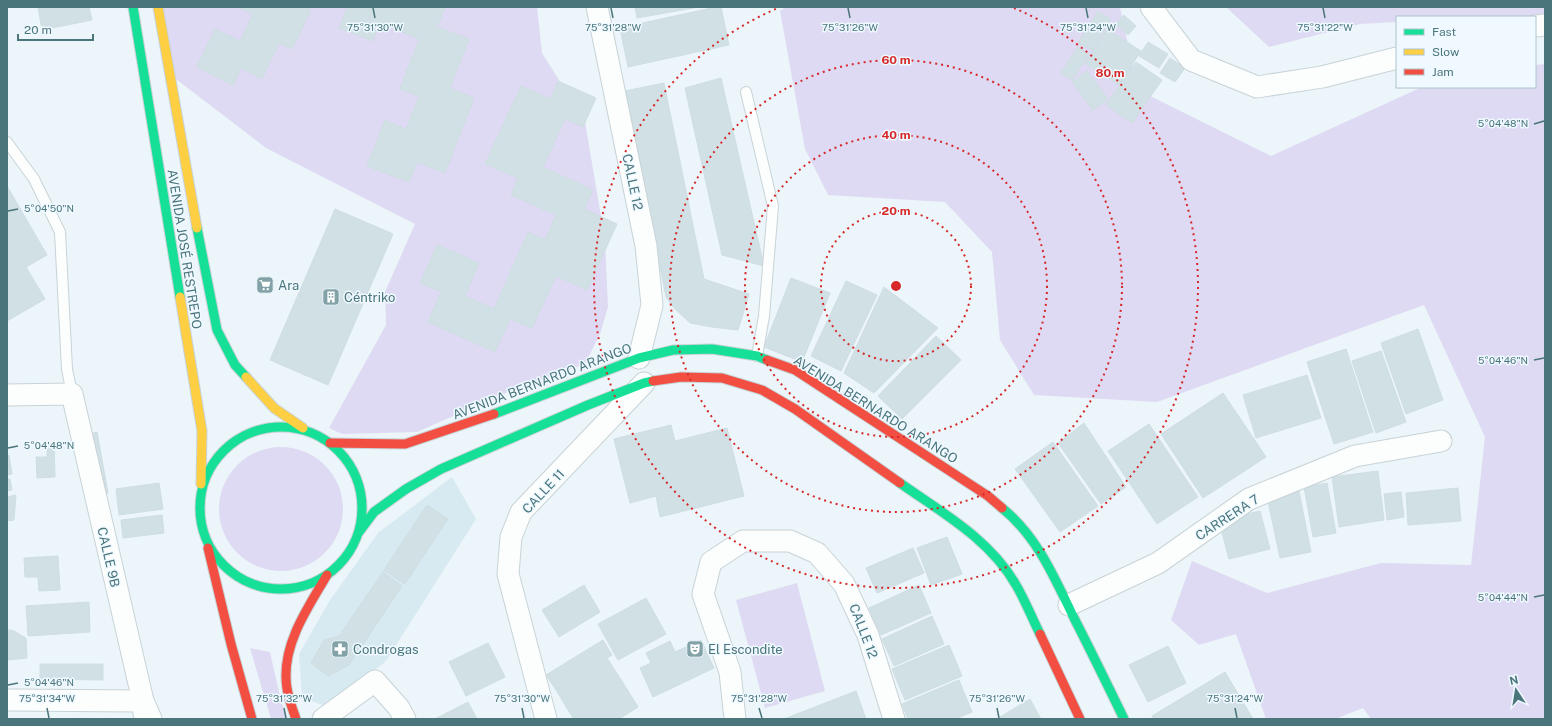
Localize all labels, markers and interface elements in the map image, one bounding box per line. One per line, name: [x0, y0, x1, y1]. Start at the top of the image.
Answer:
scale bar: [18, 16, 93, 42]
legend: [1396, 16, 1536, 88]
text: 75°31'30"W: [347, 21, 403, 33]
text: 75°31'28"W: [585, 21, 642, 33]
text: 75°31'26"W: [822, 21, 878, 33]
text: 75°31'24"W: [1060, 21, 1116, 33]
text: 75°31'22"W: [1297, 21, 1353, 33]
text: 20 m: [24, 23, 52, 37]
text: Fast: [1432, 25, 1457, 39]
text: Slow: [1432, 45, 1460, 59]
text: 60 m: [881, 53, 911, 67]
text: Jam: [1432, 65, 1454, 79]
text: 80 m: [1095, 66, 1125, 80]
text: 5°04'48"N: [1478, 117, 1528, 129]
text: 40 m: [881, 128, 911, 142]
street label: CALLE 12: [619, 153, 646, 212]
street label: AVENIDA JOSÉ RESTREPO: [164, 168, 206, 330]
text: 5°04'50"N: [24, 202, 74, 214]
text: 20 m: [882, 204, 911, 218]
supermarket icon: Ara: [255, 275, 275, 295]
place label: Ara: [278, 278, 299, 293]
centre of rings: [889, 279, 903, 293]
building icon: Céntriko: [321, 287, 341, 307]
place label: Céntriko: [344, 290, 395, 305]
street label: AVENIDA BERNARDO ARANGO: [451, 340, 634, 423]
street label: AVENIDA BERNARDO ARANGO: [791, 353, 961, 466]
text: 5°04'46"N: [1478, 354, 1528, 366]
text: 5°04'48"N: [24, 439, 74, 451]
street label: CALLE 11: [519, 466, 568, 517]
street label: CARRERA 7: [1193, 491, 1262, 544]
street label: CALLE 9B: [94, 526, 123, 589]
text: 5°04'44"N: [1478, 591, 1528, 603]
street label: CALLE 12: [846, 602, 881, 661]
pharmacy icon: Condrogas: [330, 639, 350, 659]
theatre icon: El Escondite: [685, 639, 705, 659]
place label: Condrogas: [353, 642, 419, 657]
place label: El Escondite: [708, 642, 783, 657]
north arrow: [1496, 670, 1536, 710]
text: N: [1508, 673, 1519, 687]
text: 5°04'46"N: [24, 676, 74, 688]
text: 75°31'34"W: [19, 692, 76, 704]
text: 75°31'32"W: [256, 692, 312, 704]
text: 75°31'30"W: [494, 692, 550, 704]
text: 75°31'28"W: [731, 692, 788, 704]
text: 75°31'26"W: [969, 692, 1025, 704]
text: 75°31'24"W: [1207, 692, 1263, 704]

